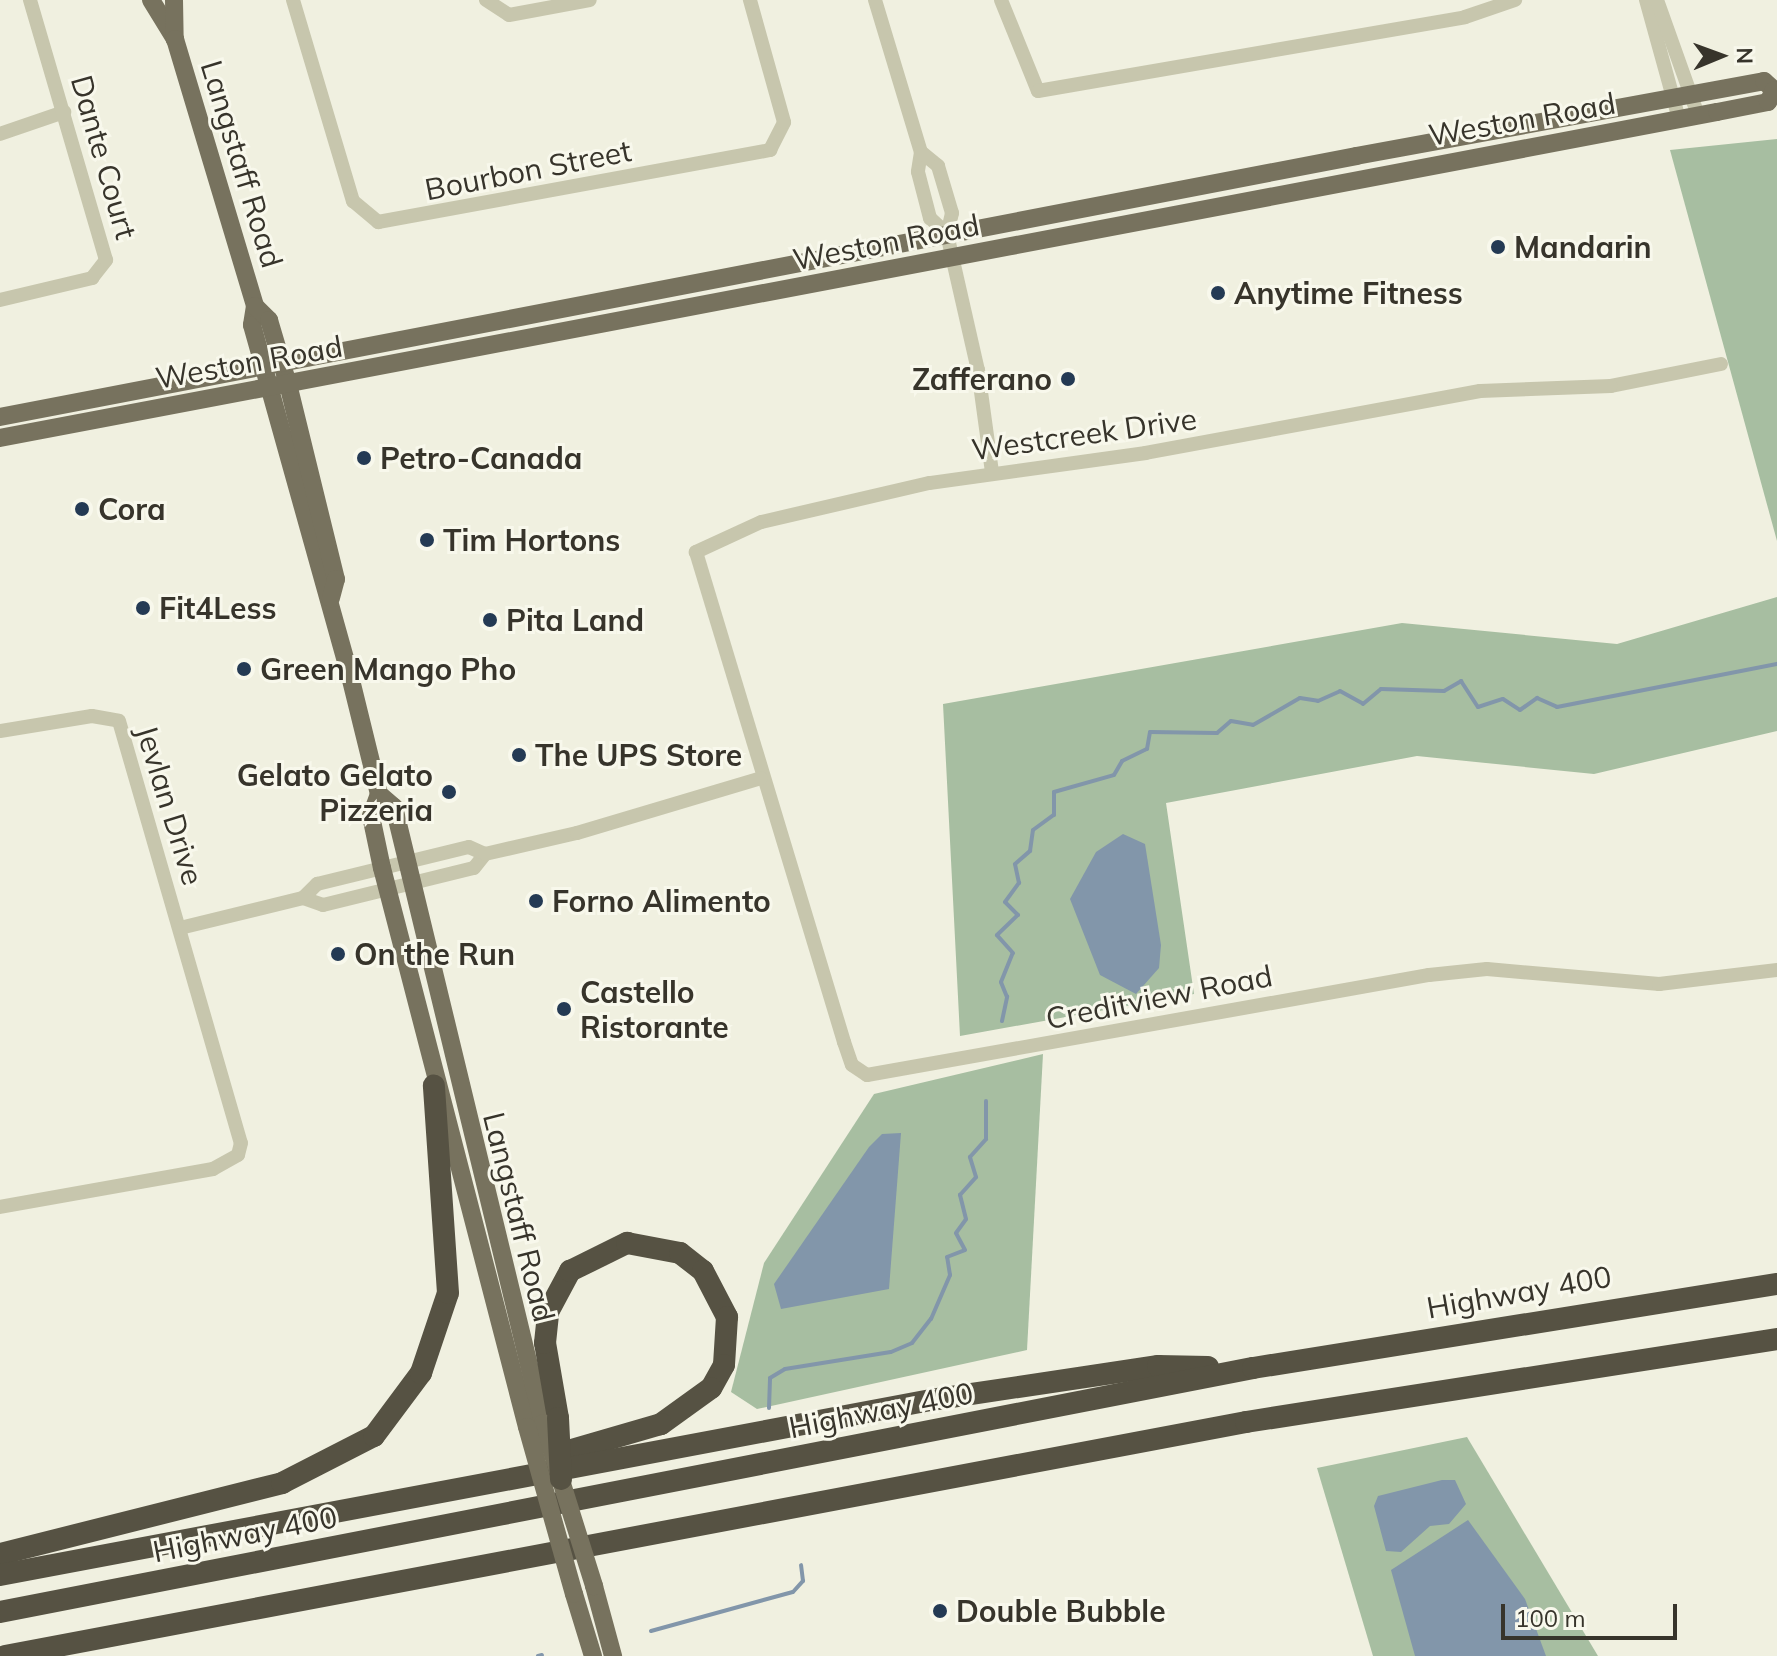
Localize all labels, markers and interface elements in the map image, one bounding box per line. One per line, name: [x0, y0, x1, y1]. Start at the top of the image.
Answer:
north arrow: [1681, 16, 1761, 96]
text: N: [1731, 47, 1759, 64]
street label: Langstaff Road: [193, 56, 291, 272]
street label: Dante Court: [63, 71, 145, 243]
street label: Weston Road: [1426, 85, 1618, 153]
street label: Bourbon Street: [422, 132, 634, 208]
street label: Weston Road: [790, 206, 982, 278]
place label: Mandarin: [1514, 229, 1652, 265]
marker: Mandarin: [1489, 238, 1507, 256]
place label: Anytime Fitness: [1234, 275, 1463, 311]
marker: Anytime Fitness: [1209, 284, 1227, 302]
street label: Weston Road: [153, 328, 345, 396]
place label: Zafferano: [912, 361, 1052, 397]
marker: Zafferano: [1059, 370, 1077, 388]
street label: Westcreek Drive: [969, 400, 1199, 468]
place label: Petro-Canada: [380, 440, 582, 476]
marker: Petro-Canada: [355, 449, 373, 467]
place label: Cora: [98, 491, 165, 527]
marker: Cora: [73, 500, 91, 518]
place label: Tim Hortons: [443, 522, 620, 558]
marker: Tim Hortons: [418, 531, 436, 549]
place label: Fit4Less: [159, 590, 277, 626]
marker: Fit4Less: [134, 599, 152, 617]
place label: Pita Land: [506, 602, 644, 638]
marker: Pita Land: [481, 611, 499, 629]
place label: Green Mango Pho: [260, 651, 516, 687]
marker: Green Mango Pho: [235, 660, 253, 678]
street label: Jevlan Drive: [129, 721, 211, 889]
place label: The UPS Store: [535, 737, 742, 773]
marker: The UPS Store: [510, 746, 528, 764]
place label: Gelato Gelato Pizzeria: [237, 757, 433, 828]
marker: Gelato Gelato Pizzeria: [440, 783, 458, 801]
place label: Forno Alimento: [552, 883, 771, 919]
marker: Forno Alimento: [527, 892, 545, 910]
place label: On the Run: [354, 936, 515, 972]
marker: On the Run: [329, 945, 347, 963]
street label: Creditview Road: [1043, 957, 1275, 1037]
place label: Castello Ristorante: [580, 974, 729, 1044]
marker: Castello Ristorante: [555, 1000, 573, 1018]
street label: Langstaff Road: [476, 1109, 562, 1325]
street label: Highway 400: [1424, 1258, 1614, 1326]
street label: Highway 400: [786, 1374, 976, 1446]
street label: Highway 400: [150, 1498, 340, 1570]
scale bar: [1505, 1588, 1681, 1638]
place label: Double Bubble: [956, 1593, 1166, 1629]
marker: Double Bubble: [931, 1602, 949, 1620]
text: 100 m: [1515, 1603, 1586, 1633]

